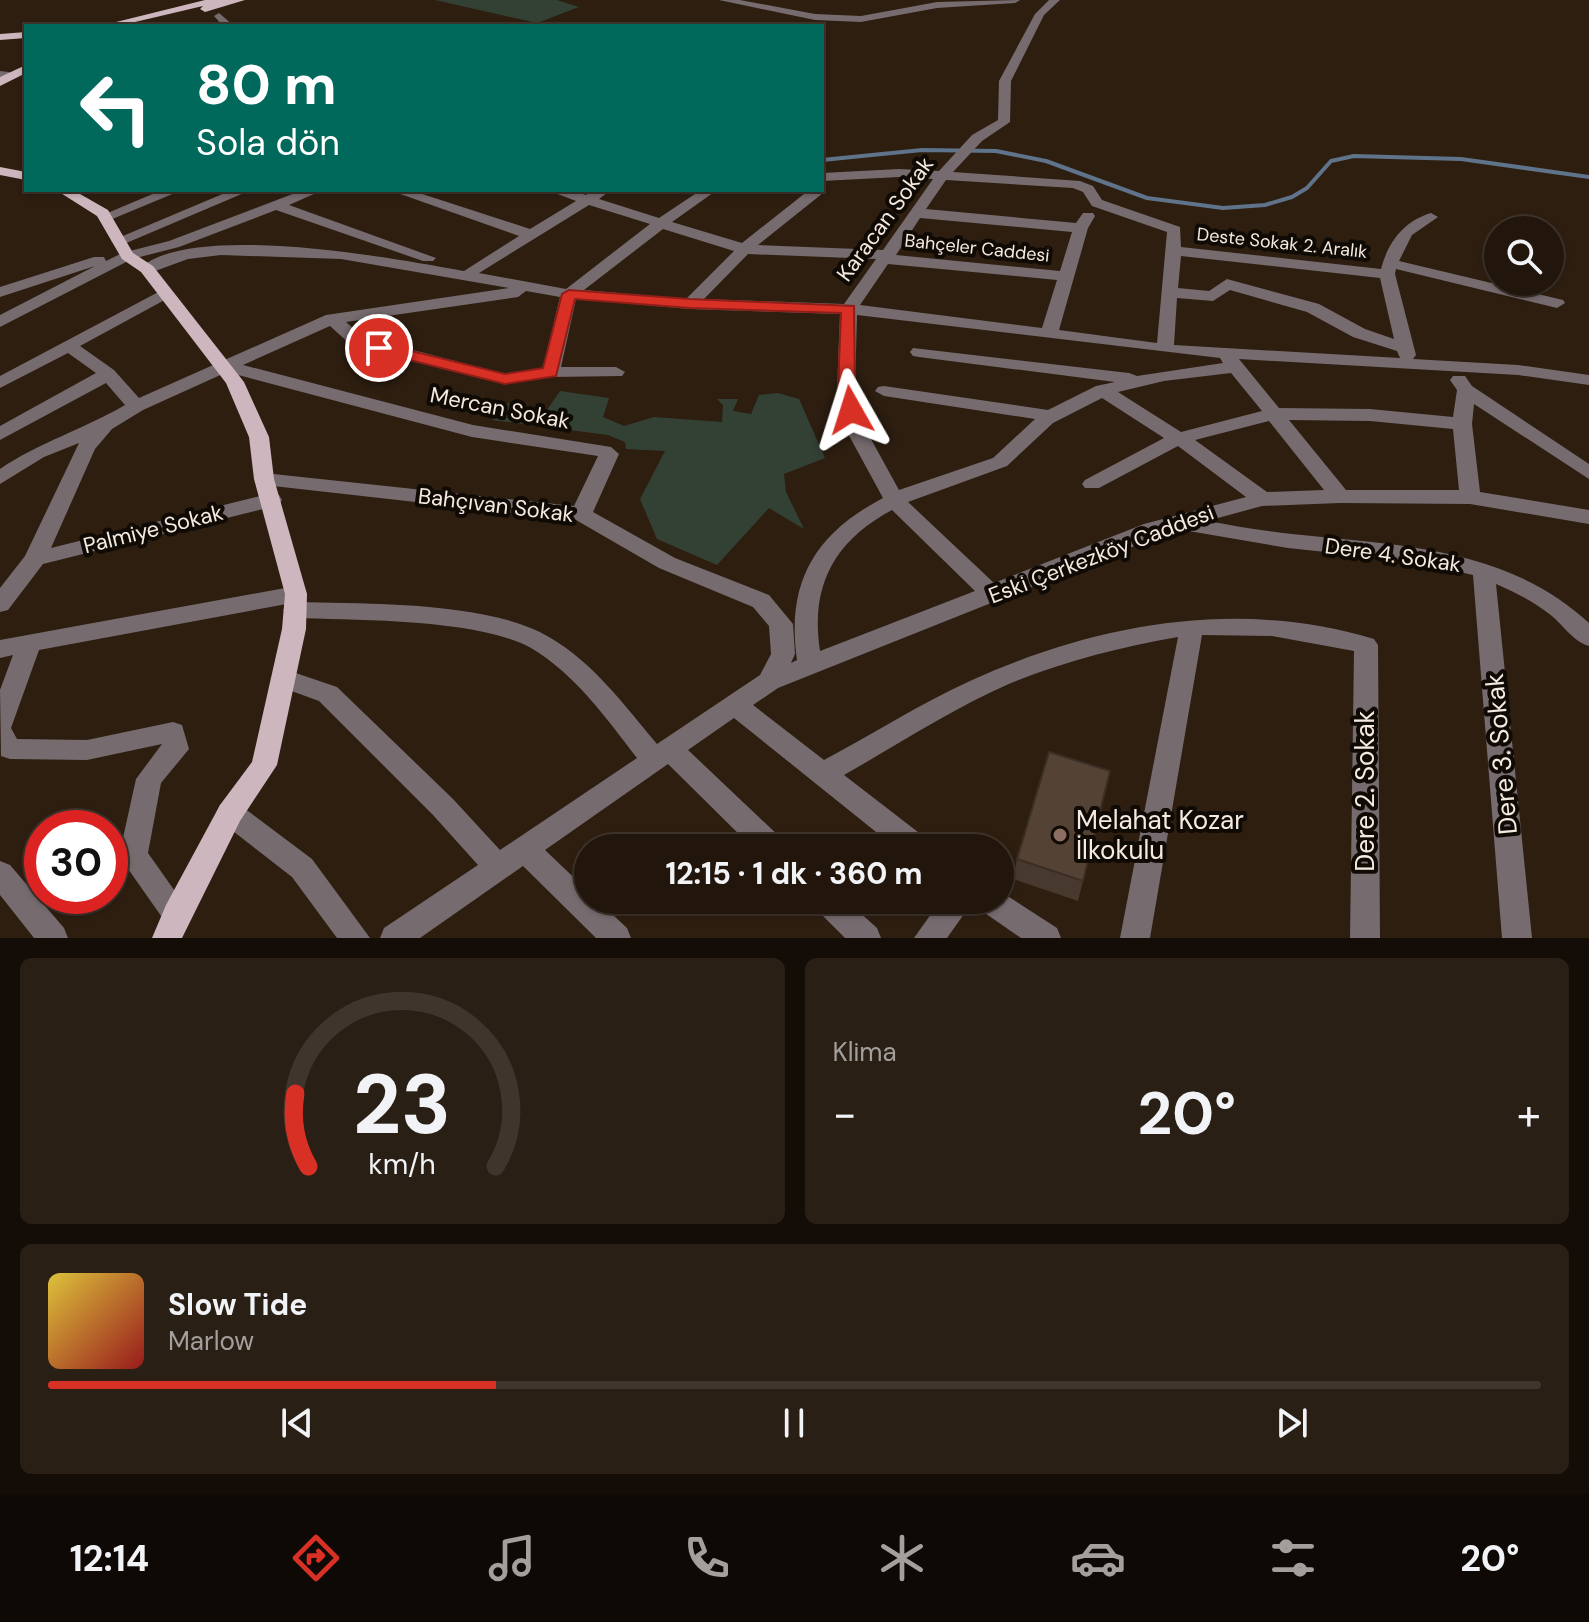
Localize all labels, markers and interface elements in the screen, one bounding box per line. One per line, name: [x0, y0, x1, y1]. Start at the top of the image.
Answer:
text: 80 m: [196, 48, 337, 121]
icon: left: [64, 56, 168, 160]
text: Sola dön: [196, 119, 340, 166]
street label: Karacan Sokak: [830, 151, 940, 287]
map controls: [1484, 216, 1564, 296]
button: search: [1484, 216, 1564, 296]
street label: Deste Sokak 2. Aralık: [1196, 222, 1368, 264]
street label: Bahçeler Caddesi: [903, 228, 1051, 268]
pin: [345, 314, 413, 382]
icon: arrive: [357, 326, 401, 370]
position arrow: [809, 368, 893, 452]
street label: Mercan Sokak: [428, 380, 572, 436]
street label: Bahçıvan Sokak: [416, 481, 576, 529]
street label: Palmiye Sokak: [80, 498, 226, 560]
street label: Eski Çerkezköy Caddesi: [984, 498, 1218, 610]
street label: Dere 4. Sokak: [1323, 531, 1463, 579]
street label: Dere 3. Sokak: [1477, 672, 1525, 836]
street label: Dere 2. Sokak: [1348, 710, 1382, 872]
place label: Melahat Kozar İlkokulu: [1076, 803, 1244, 867]
speed limit sign: 30: [24, 810, 128, 914]
marker: Melahat Kozar İlkokulu: [1051, 826, 1069, 844]
text: 12:15 · 1 dk · 360 m: [665, 854, 923, 893]
text: Klima: [833, 1035, 897, 1069]
text: 23: [353, 1050, 451, 1159]
text: 20°: [1138, 1074, 1236, 1153]
text: −: [833, 1085, 857, 1143]
text: +: [1517, 1085, 1541, 1143]
text: km/h: [368, 1146, 436, 1183]
text: Slow Tide: [168, 1285, 307, 1324]
text: Marlow: [168, 1324, 254, 1358]
icon: previous: [275, 1401, 319, 1445]
icon: pause: [772, 1401, 816, 1445]
icon: next: [1270, 1401, 1314, 1445]
icon: directions: [288, 1530, 344, 1586]
icon: music: [484, 1530, 540, 1586]
icon: phone: [679, 1530, 735, 1586]
icon: climate: [874, 1530, 930, 1586]
icon: car: [1070, 1530, 1126, 1586]
icon: filters: [1265, 1530, 1321, 1586]
text: 12:14: [70, 1535, 149, 1582]
text: 20°: [1460, 1535, 1519, 1582]

